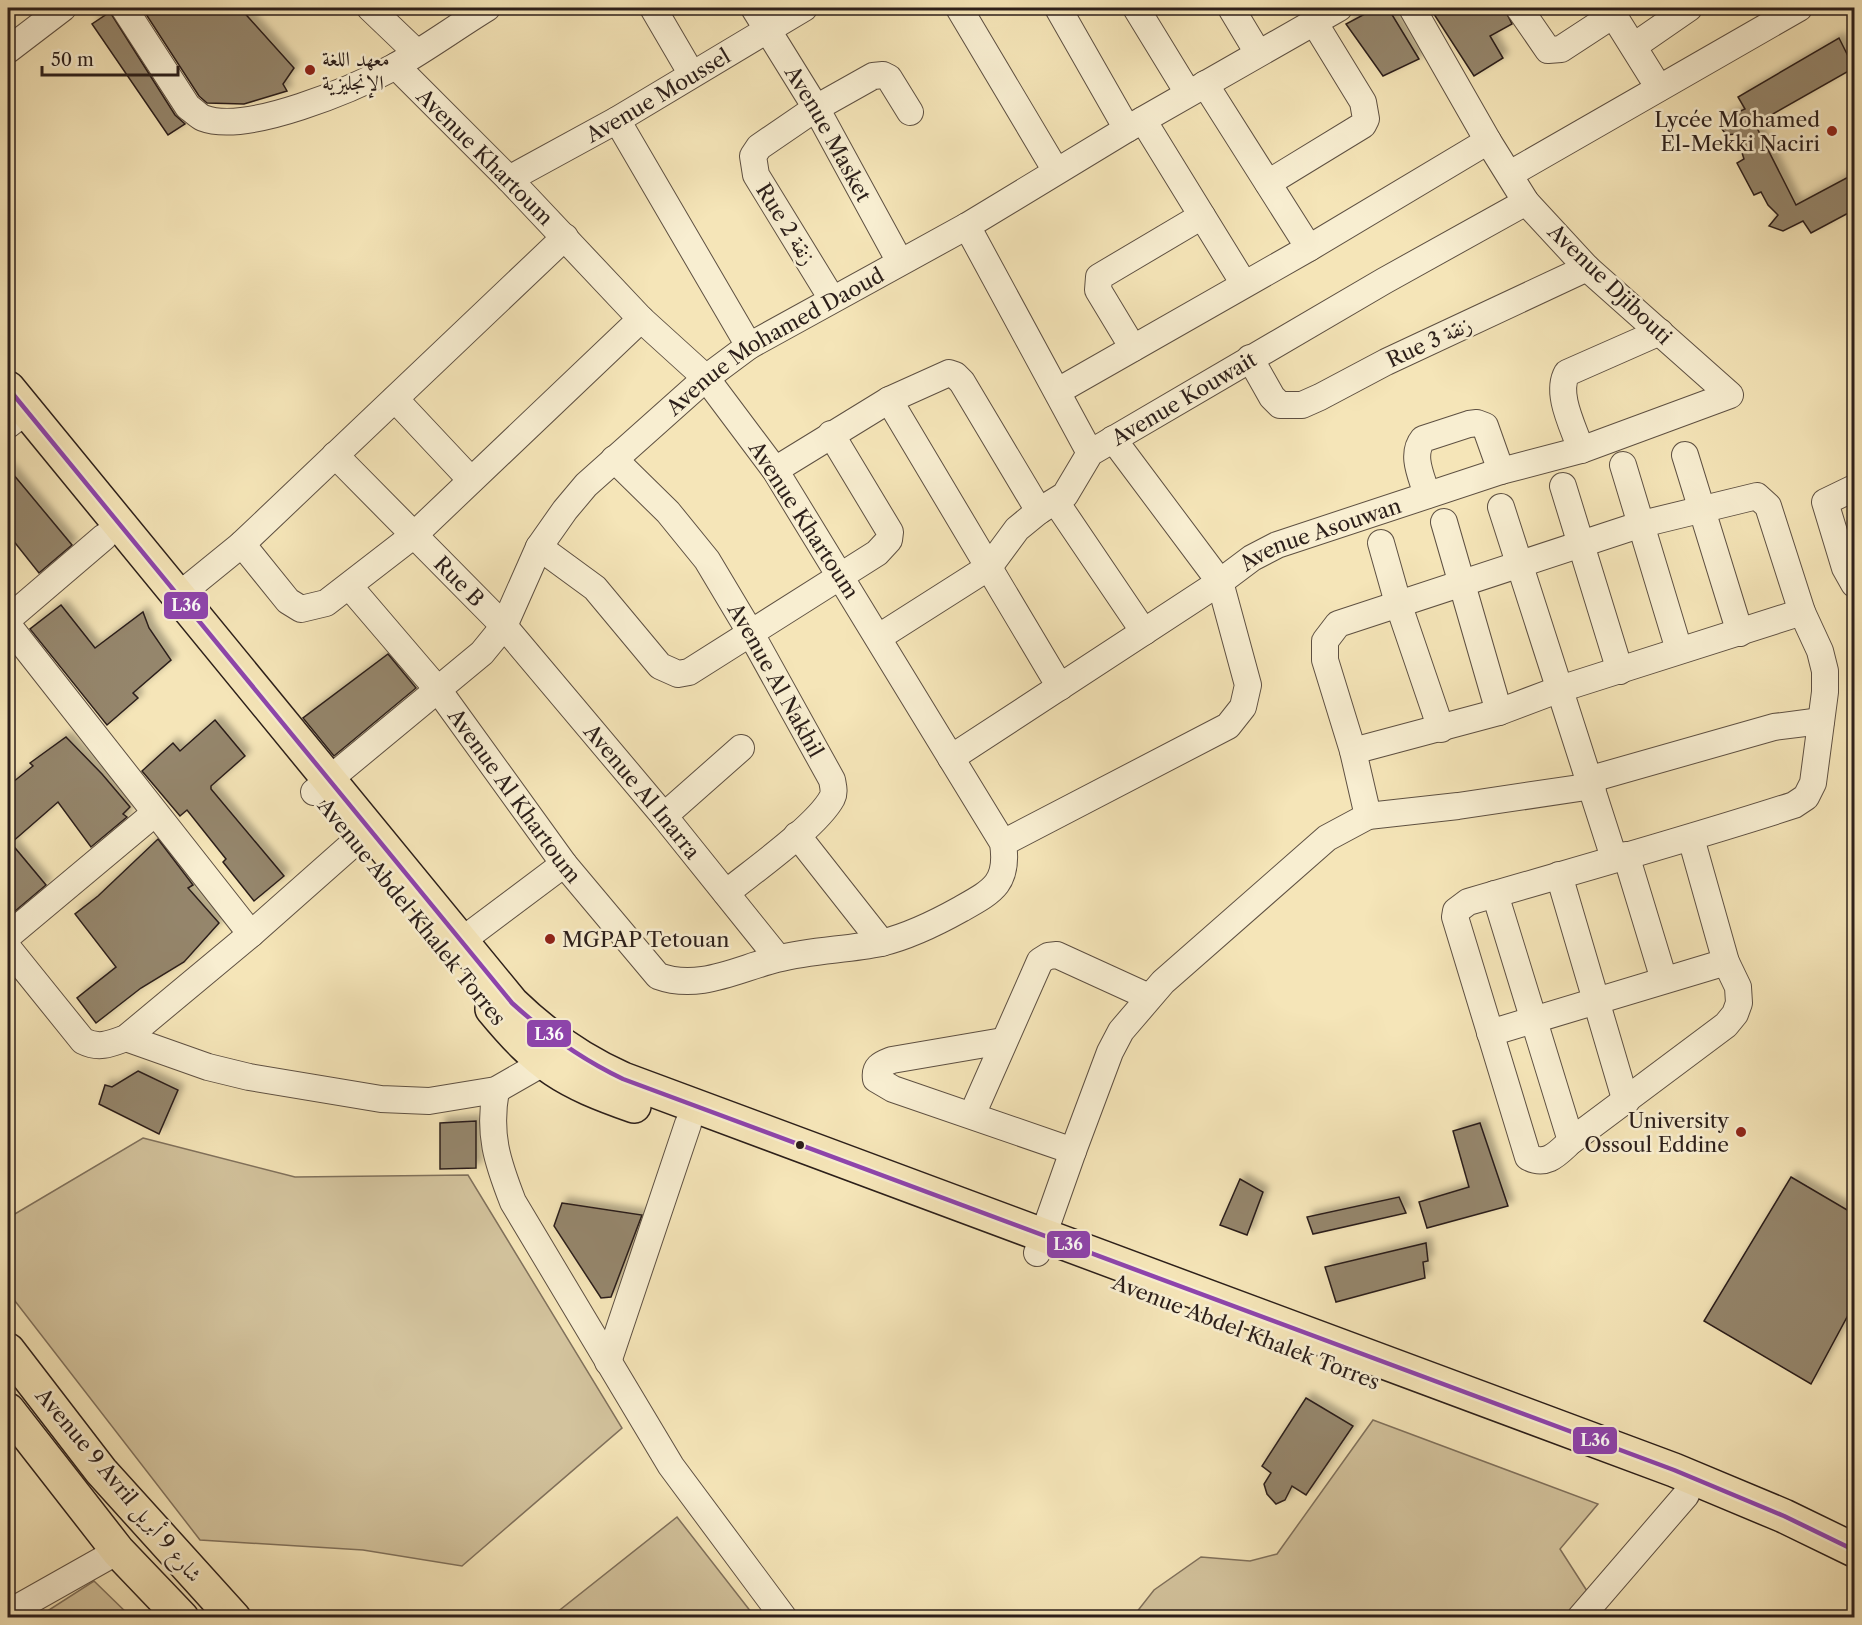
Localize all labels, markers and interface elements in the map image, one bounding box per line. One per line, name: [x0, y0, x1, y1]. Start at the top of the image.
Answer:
scale bar: [42, 39, 178, 77]
street label: Avenue Moussel: [581, 43, 735, 148]
place label: معهد اللغة الإنجليزية: [322, 46, 390, 99]
text: 50 m: [51, 49, 94, 71]
street label: Avenue Masket: [780, 60, 877, 206]
marker: معهد اللغة الإنجليزية: [303, 63, 317, 77]
street label: Avenue Khartoum: [411, 83, 559, 231]
place label: Lycée Mohamed El-Mekki Naciri: [1654, 107, 1820, 156]
marker: Lycée Mohamed El-Mekki Naciri: [1825, 124, 1839, 138]
street label: Rue 2 زنقة: [751, 179, 821, 269]
street label: Avenue Djibouti: [1542, 218, 1677, 349]
street label: Avenue Mohamed Daoud: [660, 262, 888, 421]
street label: Rue 3 زنقة: [1382, 311, 1476, 373]
street label: Avenue Kouwait: [1106, 346, 1261, 451]
street label: Avenue Khartoum: [743, 436, 864, 604]
street label: Avenue Asouwan: [1233, 492, 1404, 576]
street label: Rue B: [429, 551, 490, 611]
line badge: L36: [163, 591, 209, 620]
text: L36: [171, 595, 201, 615]
street label: Avenue Al Nakhil: [722, 597, 829, 761]
street label: Avenue Al Khartoum: [443, 703, 587, 888]
street label: Avenue Al Inarra: [579, 718, 706, 864]
street label: Avenue Abdel Khalek Torres: [312, 793, 511, 1030]
place label: MGPAP Tetouan: [562, 927, 730, 952]
marker: MGPAP Tetouan: [543, 932, 557, 946]
line badge: L36: [526, 1019, 572, 1048]
text: L36: [534, 1024, 564, 1044]
place label: University Ossoul Eddine: [1584, 1108, 1729, 1157]
marker: University Ossoul Eddine: [1734, 1125, 1748, 1139]
unlabelled marker: [794, 1139, 806, 1151]
line badge: L36: [1046, 1230, 1091, 1259]
text: L36: [1053, 1234, 1083, 1254]
street label: Avenue Abdel Khalek Torres: [1108, 1269, 1383, 1395]
street label: Avenue 9 Avril شارع 9 أبريل: [25, 1381, 209, 1591]
line badge: L36: [1572, 1426, 1618, 1455]
text: L36: [1580, 1430, 1610, 1450]

